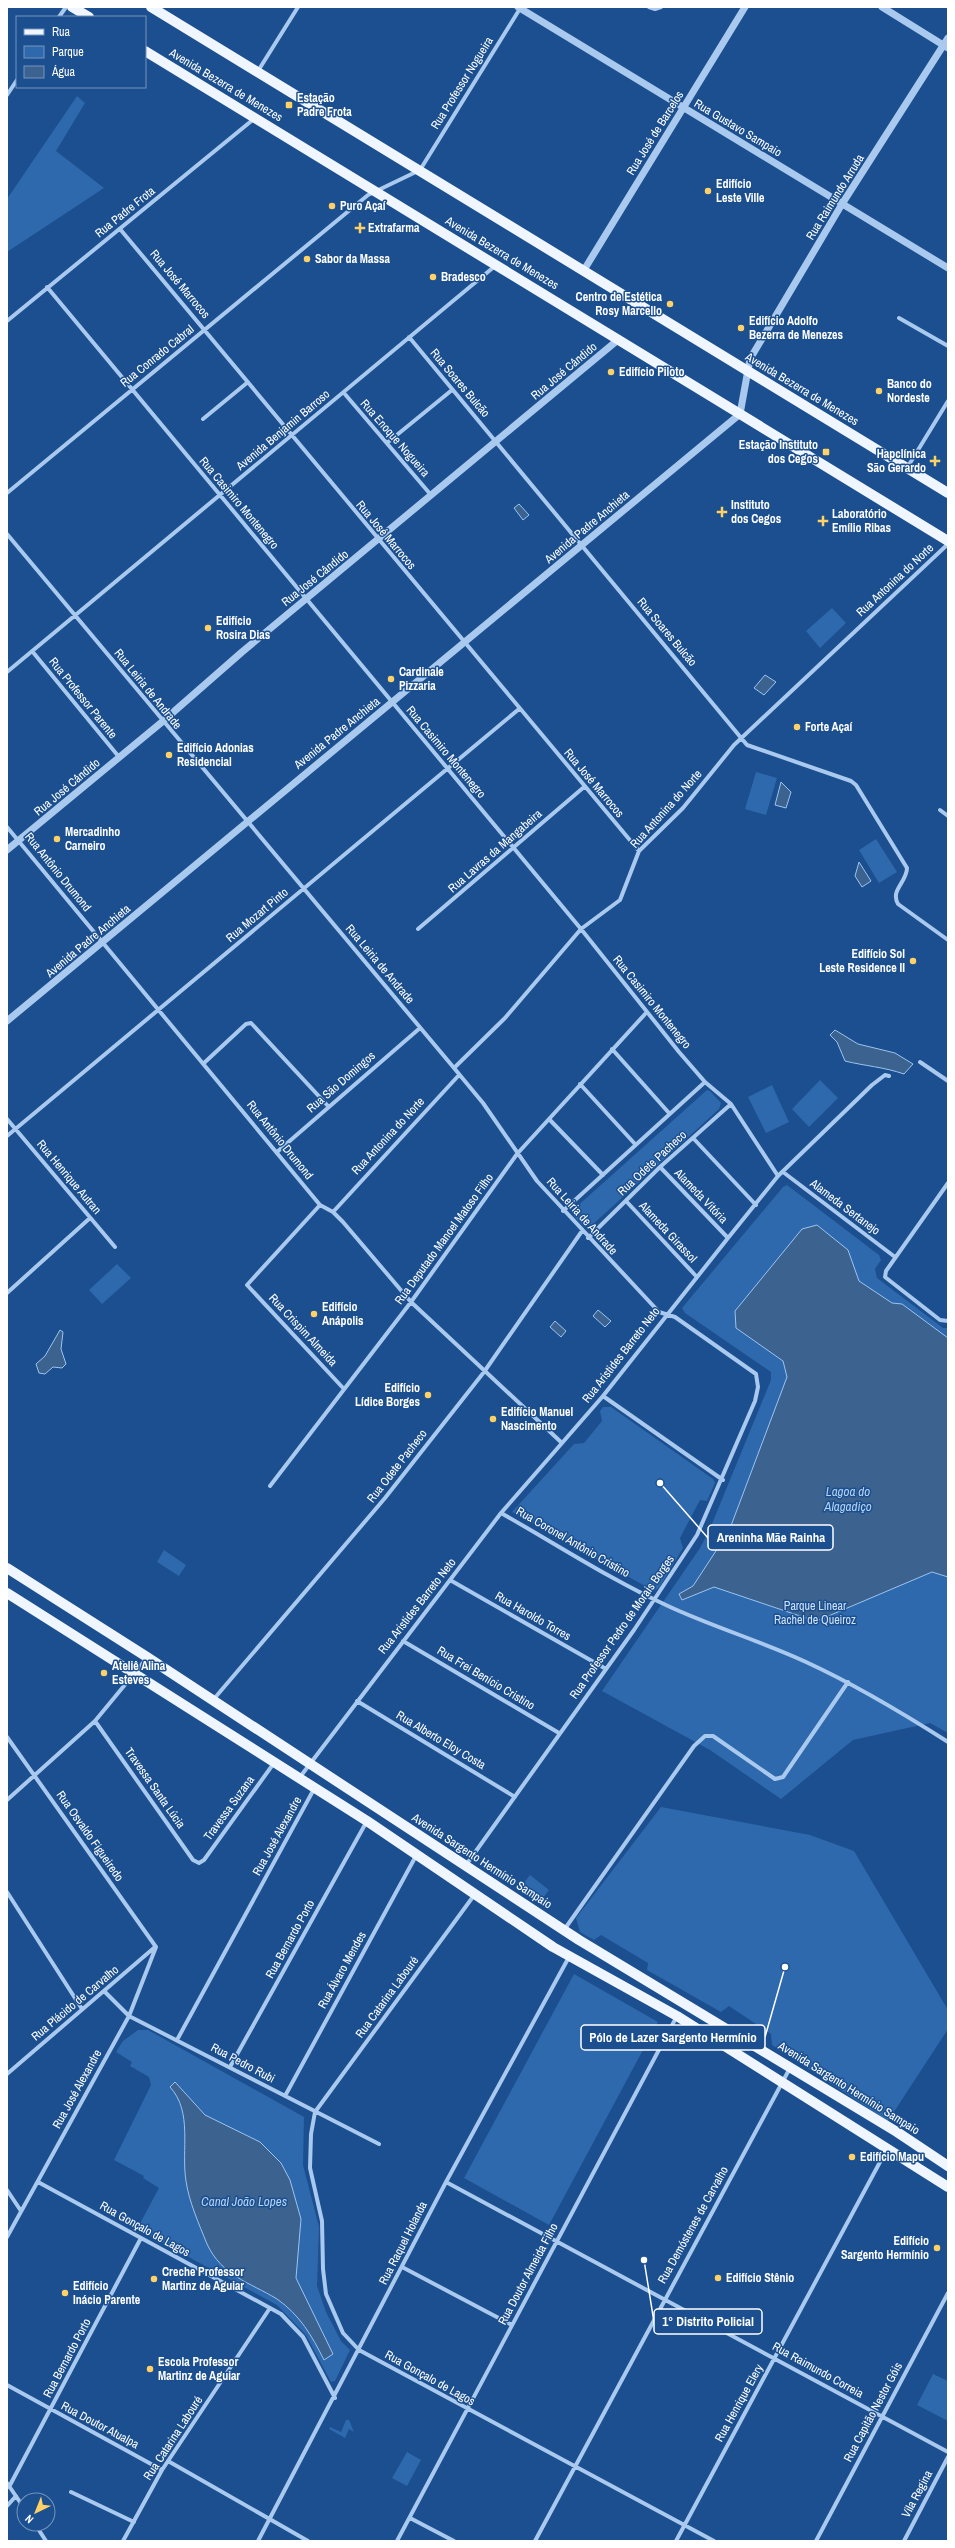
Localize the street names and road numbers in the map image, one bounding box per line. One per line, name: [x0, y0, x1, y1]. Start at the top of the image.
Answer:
street label: Rua Professor Nogueira: [427, 33, 497, 132]
street label: Avenida Bezerra de Menezes: [166, 44, 286, 125]
street label: Rua José de Barcelos: [623, 88, 687, 178]
street label: Rua Gustavo Sampaio: [691, 96, 785, 160]
street label: Rua Raimundo Arruda: [802, 151, 868, 243]
street label: Rua Padre Frota: [92, 183, 159, 241]
street label: Avenida Bezerra de Menezes: [442, 212, 562, 293]
street label: Rua José Marrocos: [146, 246, 214, 322]
street label: Rua Conrado Cabral: [117, 321, 197, 391]
street label: Rua José Cândido: [528, 339, 600, 403]
street label: Rua Soares Bulcão: [427, 345, 493, 421]
street label: Avenida Bezerra de Menezes: [742, 348, 862, 429]
street label: Avenida Benjamin Barroso: [232, 386, 333, 475]
street label: Rua Enoque Nogueira: [357, 396, 434, 481]
street label: Rua Casimiro Montenegro: [196, 453, 282, 553]
street label: Avenida Padre Anchieta: [540, 486, 633, 568]
street label: Rua José Marrocos: [352, 497, 420, 573]
street label: Rua Antonina do Norte: [853, 540, 937, 620]
street label: Rua José Cândido: [278, 546, 352, 610]
street label: Rua Soares Bulcão: [634, 594, 700, 670]
street label: Rua Leiria de Andrade: [111, 645, 185, 733]
street label: Rua Professor Parente: [45, 654, 121, 742]
street label: Avenida Padre Anchieta: [290, 693, 384, 773]
street label: Rua Casimiro Montenegro: [403, 702, 489, 802]
street label: Rua José Marrocos: [560, 745, 628, 821]
street label: Rua José Cândido: [31, 755, 103, 819]
street label: Rua Antonina do Norte: [627, 766, 705, 852]
street label: Rua Lavras da Mangabeira: [445, 806, 546, 896]
street label: Rua Antônio Drumond: [21, 829, 95, 915]
street label: Rua Mozart Pinto: [223, 884, 291, 946]
street label: Avenida Padre Anchieta: [41, 900, 134, 982]
street label: Rua Leiria de Andrade: [342, 921, 418, 1007]
street label: Rua Casimiro Montenegro: [609, 952, 695, 1052]
street label: Rua São Domingos: [303, 1048, 379, 1116]
street label: Rua Antonina do Norte: [348, 1094, 428, 1178]
street label: Rua Antônio Drumond: [243, 1097, 317, 1183]
street label: Rua Odete Pacheco: [614, 1127, 690, 1199]
street label: Rua Henrique Autran: [33, 1136, 105, 1218]
street label: Alameda Vitória: [670, 1164, 732, 1227]
street label: Rua Deputado Manoel Matoso Filho: [391, 1170, 497, 1308]
street label: Rua Leiria de Andrade: [543, 1174, 621, 1258]
street label: Alameda Sertanejo: [806, 1175, 883, 1239]
street label: Alameda Girassol: [635, 1197, 701, 1266]
street label: Rua Crispim Almeida: [265, 1290, 341, 1370]
street label: Rua Aristides Barreto Neto: [578, 1304, 664, 1406]
street label: Rua Odete Pacheco: [363, 1426, 431, 1506]
street label: Rua Coronel Antônio Cristino: [513, 1503, 633, 1581]
street label: Rua Professor Pedro de Morais Borges: [566, 1552, 678, 1702]
street label: Rua Aristides Barreto Neto: [374, 1555, 460, 1657]
street label: Rua Haroldo Torres: [492, 1588, 574, 1644]
street label: Rua Frei Benício Cristino: [434, 1642, 538, 1714]
street label: Rua Alberto Eloy Costa: [393, 1707, 489, 1773]
street label: Travessa Santa Lúcia: [121, 1744, 189, 1832]
street label: Travessa Suzana: [200, 1772, 258, 1844]
street label: Rua Osvaldo Figueiredo: [53, 1787, 127, 1885]
street label: Rua José Alexandre: [249, 1794, 305, 1878]
street label: Avenida Sargento Hermínio Sampaio: [408, 1809, 555, 1912]
street label: Rua Bernardo Porto: [262, 1897, 318, 1981]
street label: Rua Álvaro Mendes: [314, 1928, 370, 2011]
street label: Rua Catarina Labouré: [352, 1953, 422, 2041]
street label: Rua Plácido de Carvalho: [28, 1962, 122, 2044]
street label: Avenida Sargento Hermínio Sampaio: [774, 2037, 923, 2138]
street label: Rua Pedro Rubi: [208, 2039, 278, 2087]
street label: Rua José Alexandre: [49, 2047, 105, 2131]
street label: Rua Demóstenes de Carvalho: [654, 2163, 732, 2287]
street label: Rua Gonçalo de Lagos: [97, 2198, 193, 2260]
street label: Rua Raquel Holanda: [375, 2198, 431, 2287]
street label: Rua Doutor Almeida Filho: [494, 2220, 562, 2328]
street label: Rua Bernardo Porto: [39, 2316, 95, 2400]
street label: Rua Raimundo Correia: [770, 2338, 867, 2402]
street label: Rua Gonçalo de Lagos: [382, 2347, 478, 2409]
street label: Rua Capitão Nestor Góis: [840, 2359, 906, 2465]
street label: Rua Henrique Elery: [711, 2361, 767, 2445]
street label: Rua Catarina Labouré: [140, 2393, 206, 2483]
street label: Rua Doutor Atualpa: [58, 2398, 142, 2452]
street label: Vila Regina: [898, 2467, 936, 2520]

